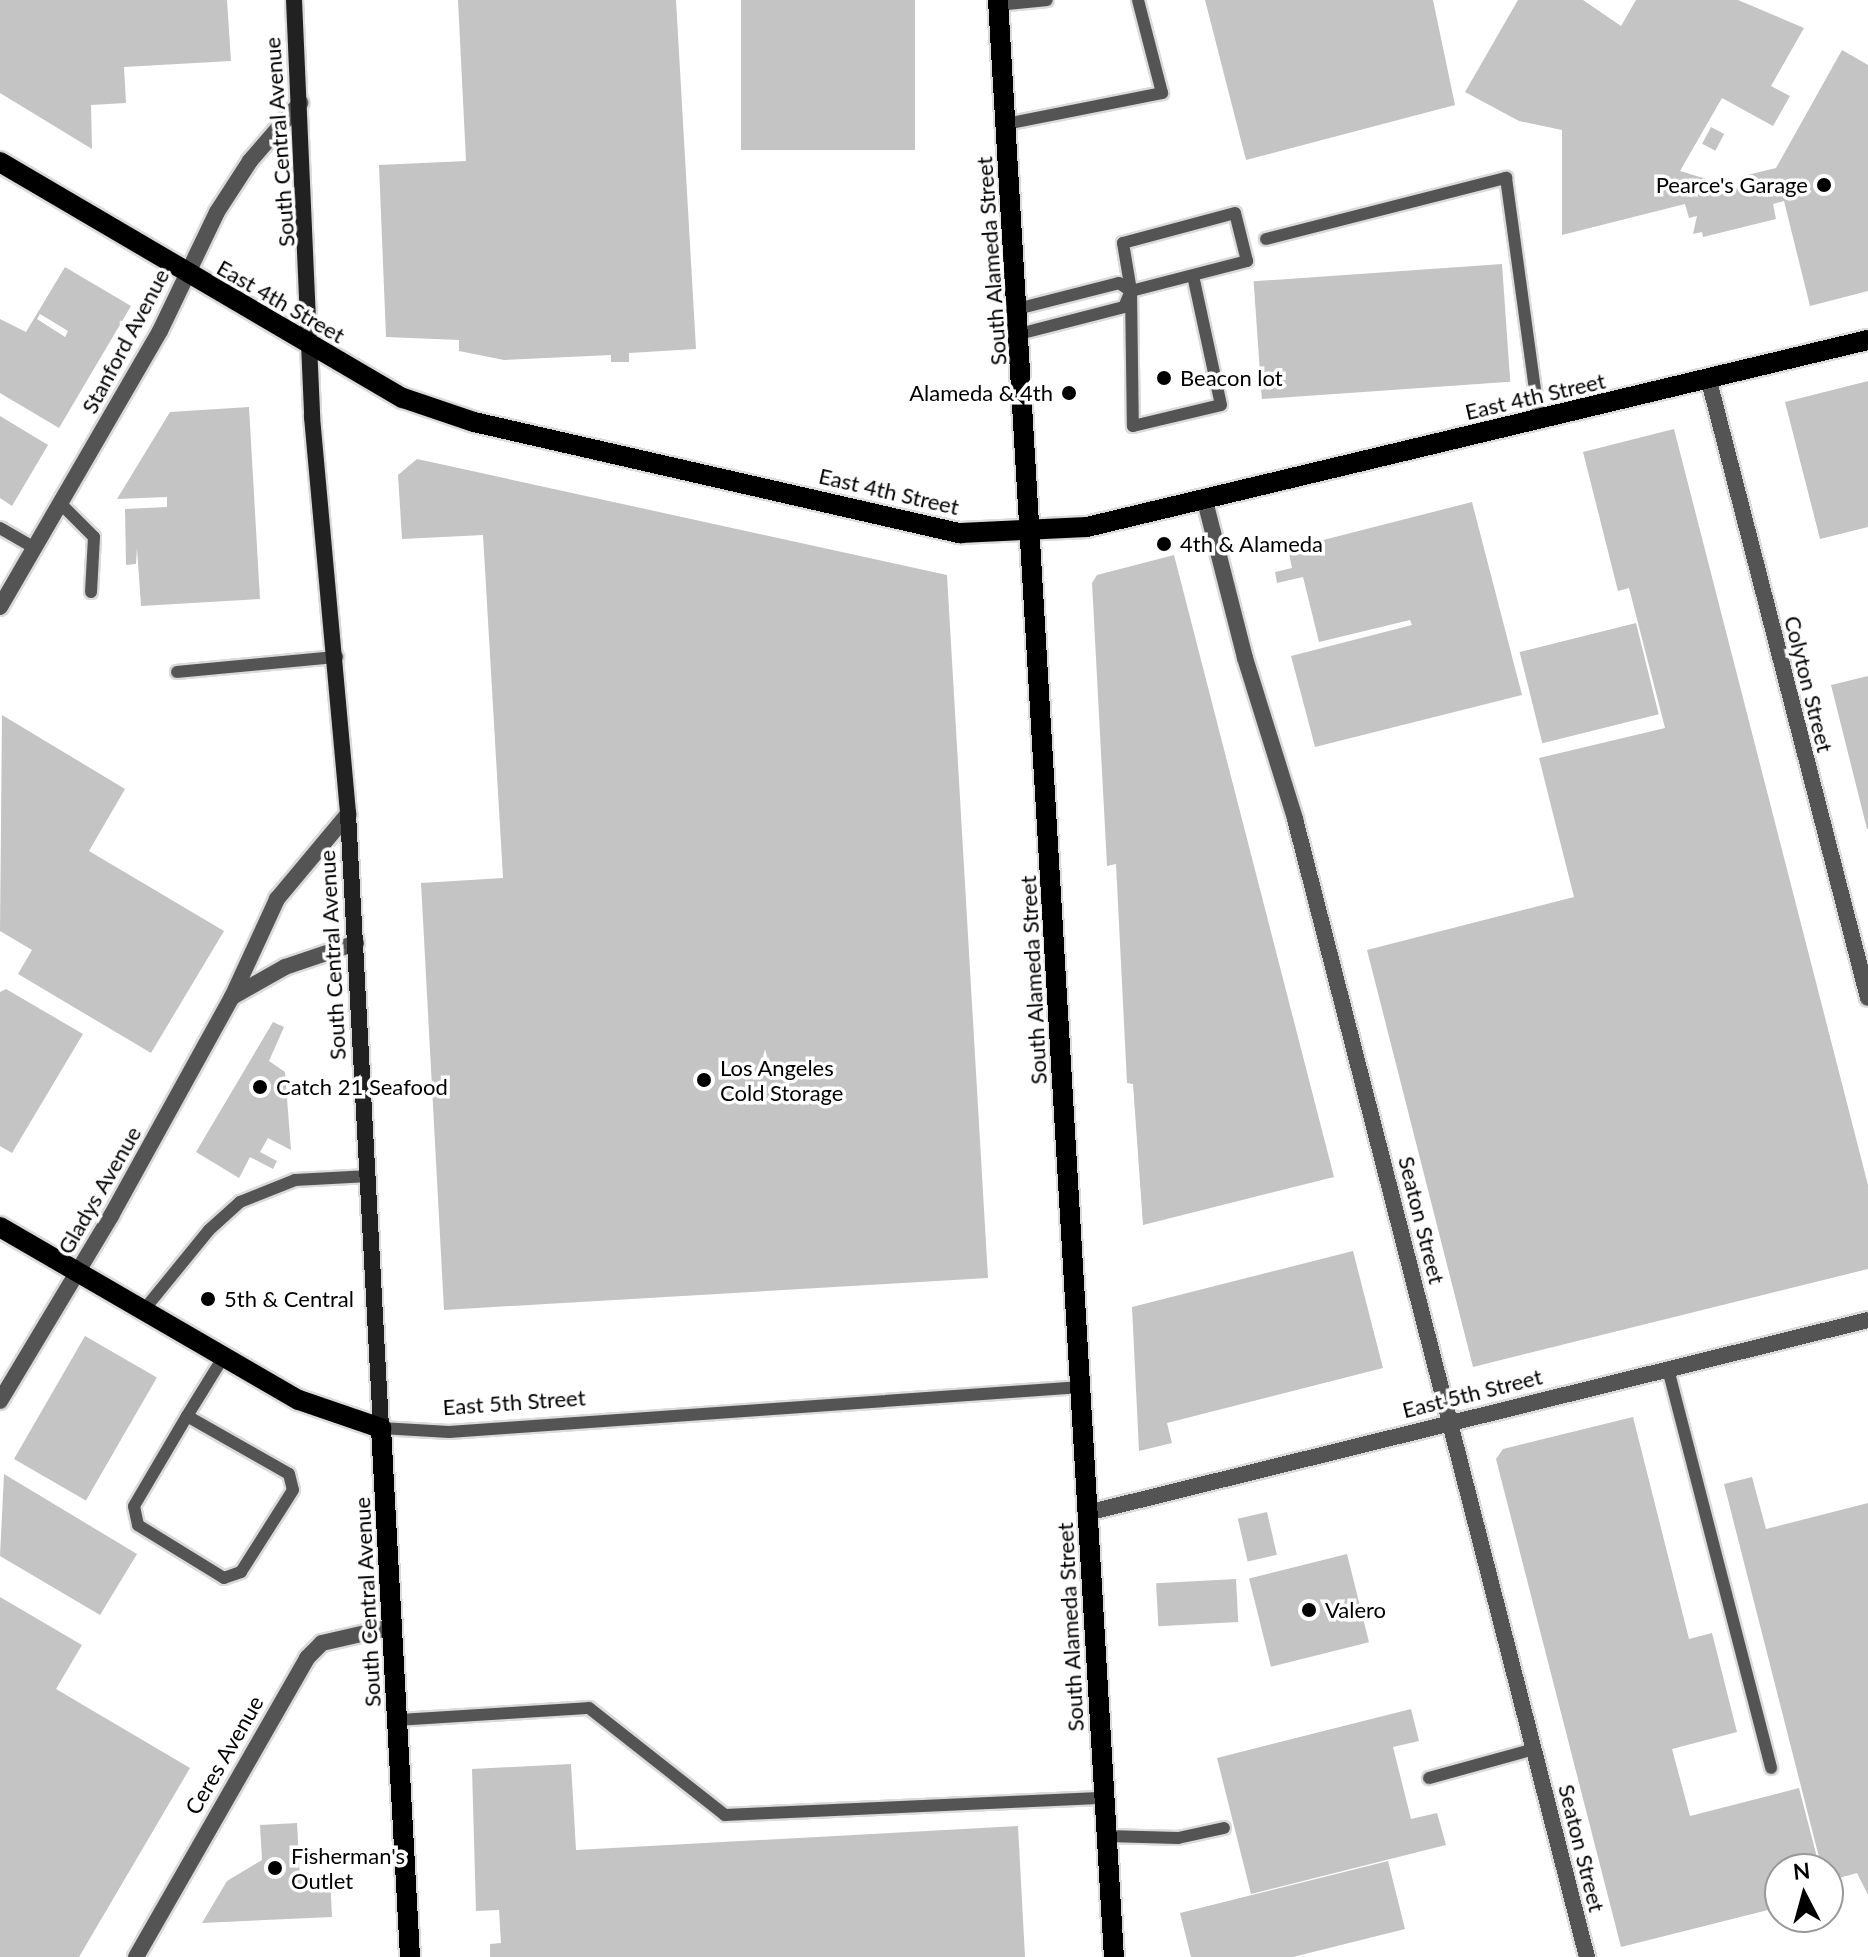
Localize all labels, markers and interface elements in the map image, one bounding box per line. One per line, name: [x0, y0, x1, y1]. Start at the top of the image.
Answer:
street label: South Central Avenue: [258, 36, 300, 248]
street label: South Alameda Street: [971, 155, 1011, 367]
place label: Pearce's Garage: [1656, 172, 1808, 198]
marker: Pearce's Garage: [1815, 176, 1833, 194]
street label: East 4th Street: [212, 254, 350, 348]
street label: Stanford Avenue: [76, 264, 174, 418]
place label: Beacon lot: [1180, 365, 1283, 391]
street label: East 4th Street: [1462, 367, 1608, 425]
marker: Beacon lot: [1155, 369, 1173, 387]
place label: Alameda & 4th: [909, 380, 1053, 406]
marker: Alameda & 4th: [1060, 384, 1078, 402]
street label: East 4th Street: [816, 462, 962, 520]
place label: 4th & Alameda: [1180, 531, 1324, 557]
marker: 4th & Alameda: [1155, 535, 1173, 553]
street label: Colyton Street: [1779, 613, 1839, 755]
street label: South Central Avenue: [313, 849, 351, 1061]
street label: South Alameda Street: [1014, 875, 1052, 1085]
place label: Los Angeles Cold Storage: [720, 1054, 843, 1106]
marker: Los Angeles Cold Storage: [695, 1071, 713, 1089]
place label: Catch 21 Seafood: [276, 1074, 448, 1100]
marker: Catch 21 Seafood: [251, 1078, 269, 1096]
street label: Gladys Avenue: [52, 1121, 146, 1259]
street label: Seaton Street: [1393, 1154, 1451, 1286]
place label: 5th & Central: [224, 1286, 354, 1312]
marker: 5th & Central: [199, 1290, 217, 1308]
street label: East 5th Street: [1399, 1363, 1545, 1423]
street label: East 5th Street: [442, 1384, 586, 1420]
street label: South Central Avenue: [348, 1496, 386, 1708]
street label: South Alameda Street: [1051, 1522, 1089, 1732]
place label: Valero: [1325, 1597, 1386, 1623]
marker: Valero: [1300, 1601, 1318, 1619]
street label: Ceres Avenue: [179, 1691, 269, 1819]
street label: Seaton Street: [1553, 1782, 1611, 1914]
place label: Fisherman's Outlet: [291, 1842, 405, 1894]
north arrow: [1764, 1853, 1844, 1933]
text: N: [1792, 1856, 1811, 1885]
marker: Fisherman's Outlet: [266, 1859, 284, 1877]

